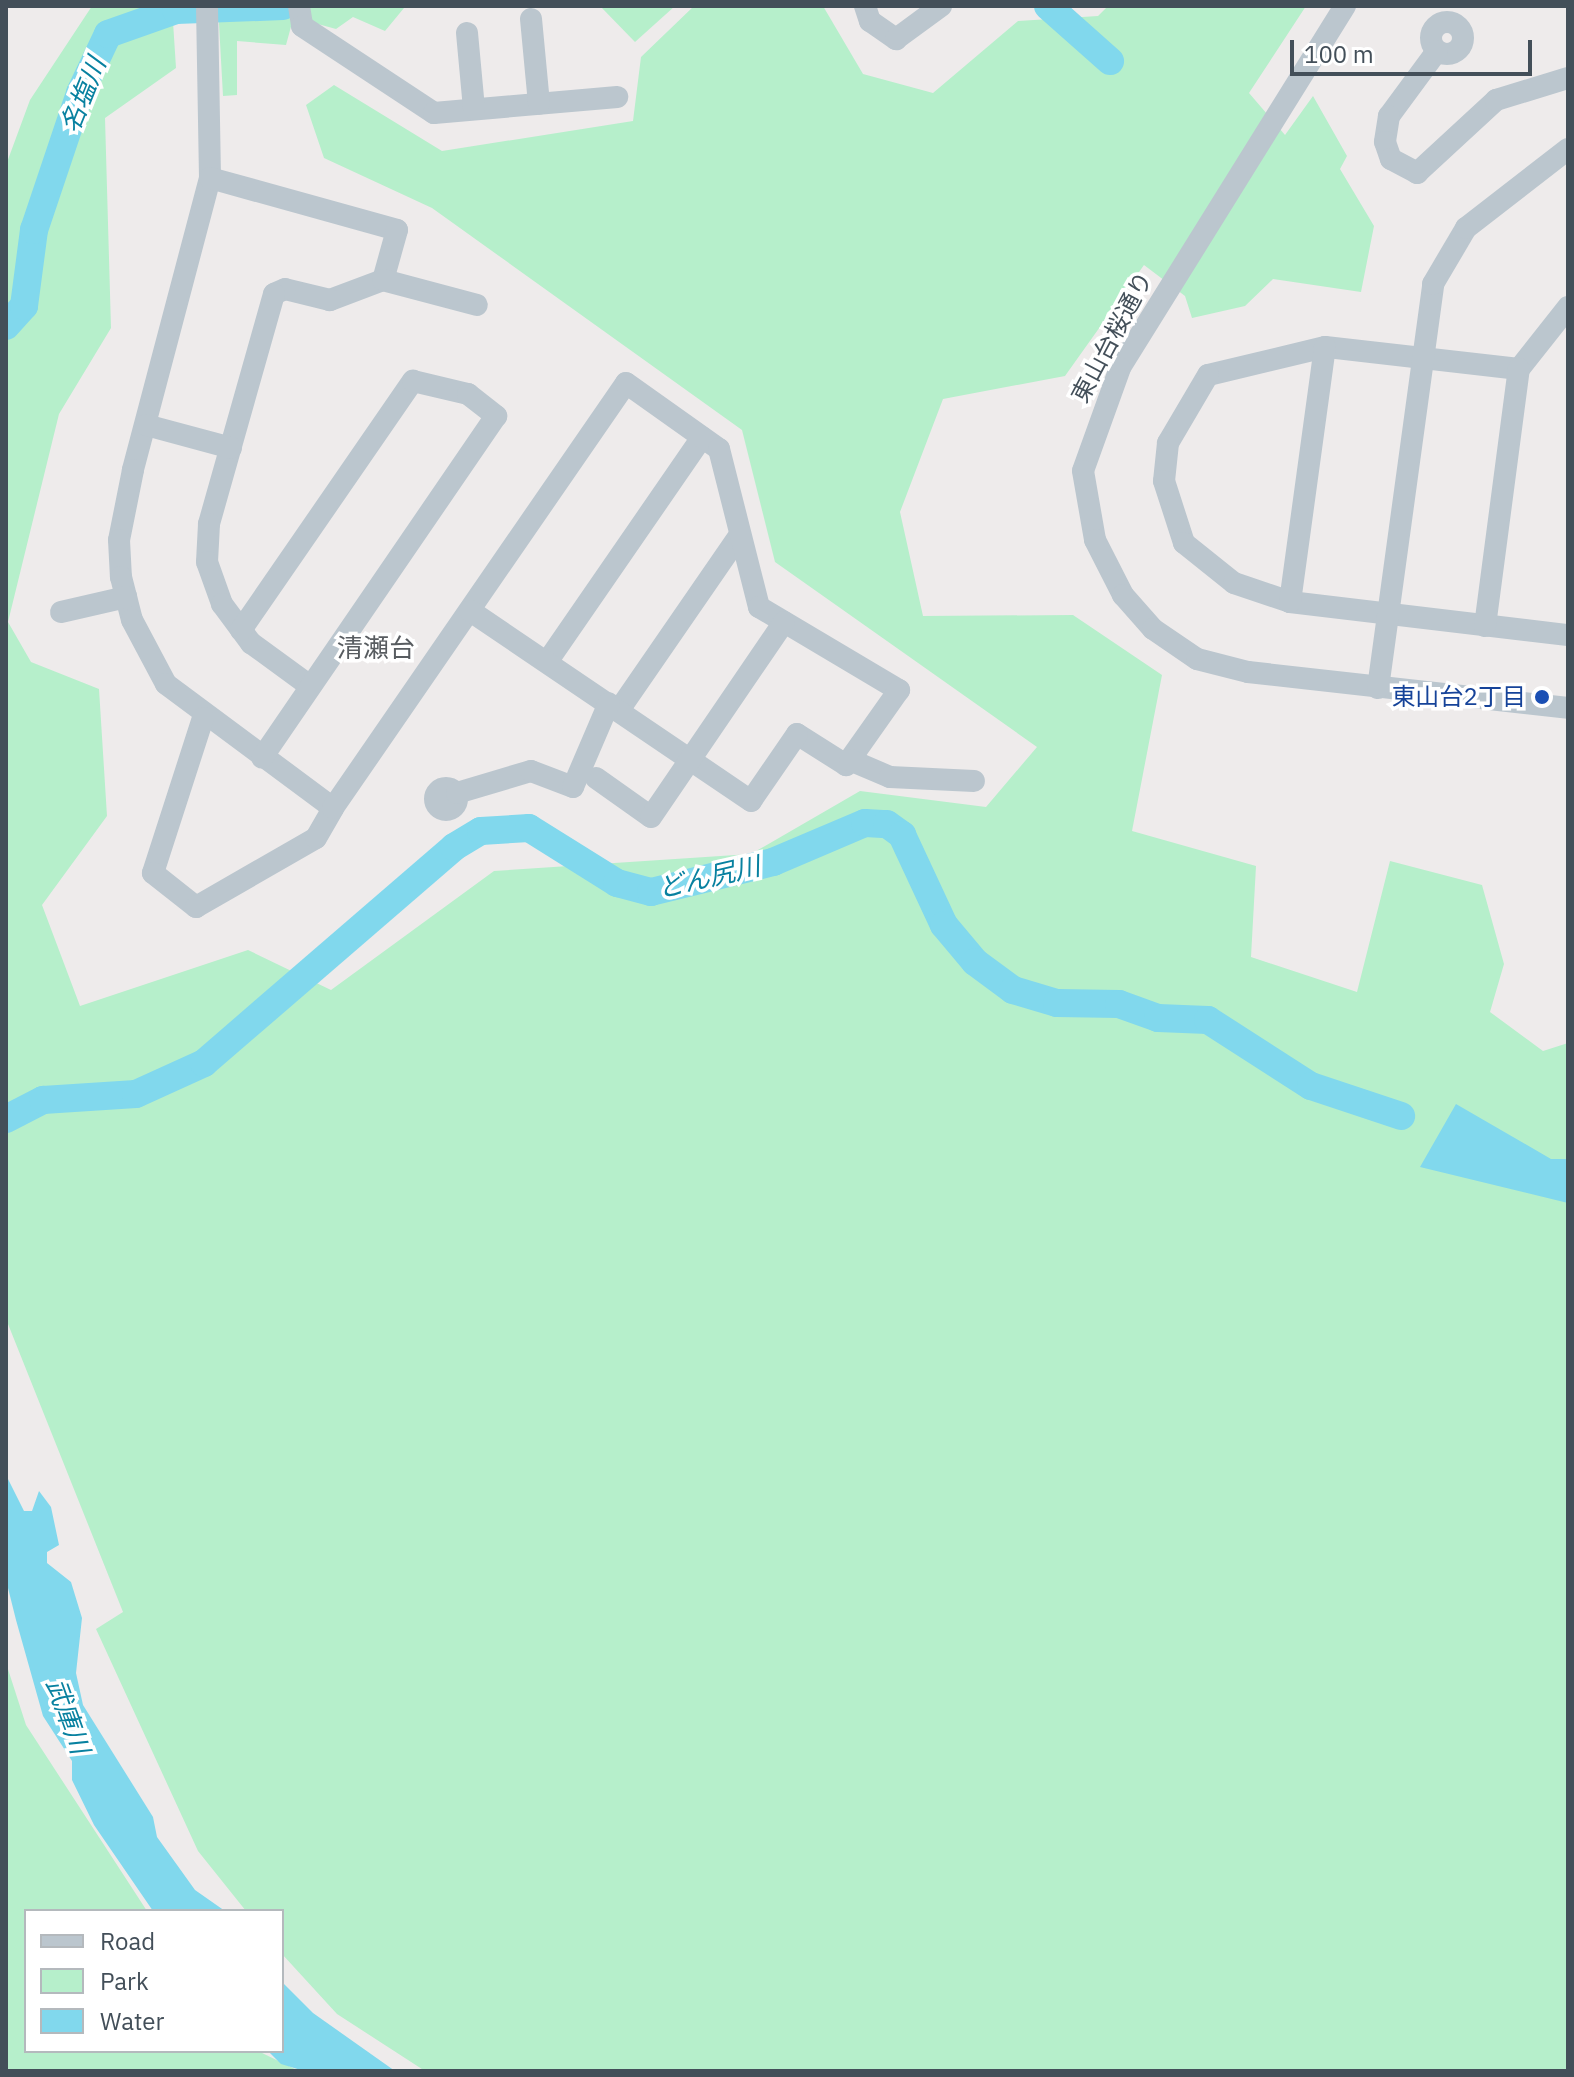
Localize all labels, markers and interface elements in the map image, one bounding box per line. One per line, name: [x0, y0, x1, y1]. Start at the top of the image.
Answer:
scale bar: [1294, 24, 1536, 74]
text: 100 m: [1304, 38, 1374, 70]
water label: 名塩川: [54, 53, 112, 137]
street label: 東山台桜通り: [1065, 267, 1159, 407]
district label: 清瀬台: [337, 632, 415, 664]
place label: 東山台2丁目: [1392, 683, 1526, 711]
marker: 東山台2丁目: [1533, 688, 1551, 706]
water label: どん尻川: [655, 850, 763, 904]
water label: 武庫川: [40, 1674, 96, 1758]
legend: [24, 1909, 284, 2053]
text: Road: [100, 1925, 155, 1957]
text: Park: [100, 1965, 149, 1997]
text: Water: [100, 2005, 164, 2037]

